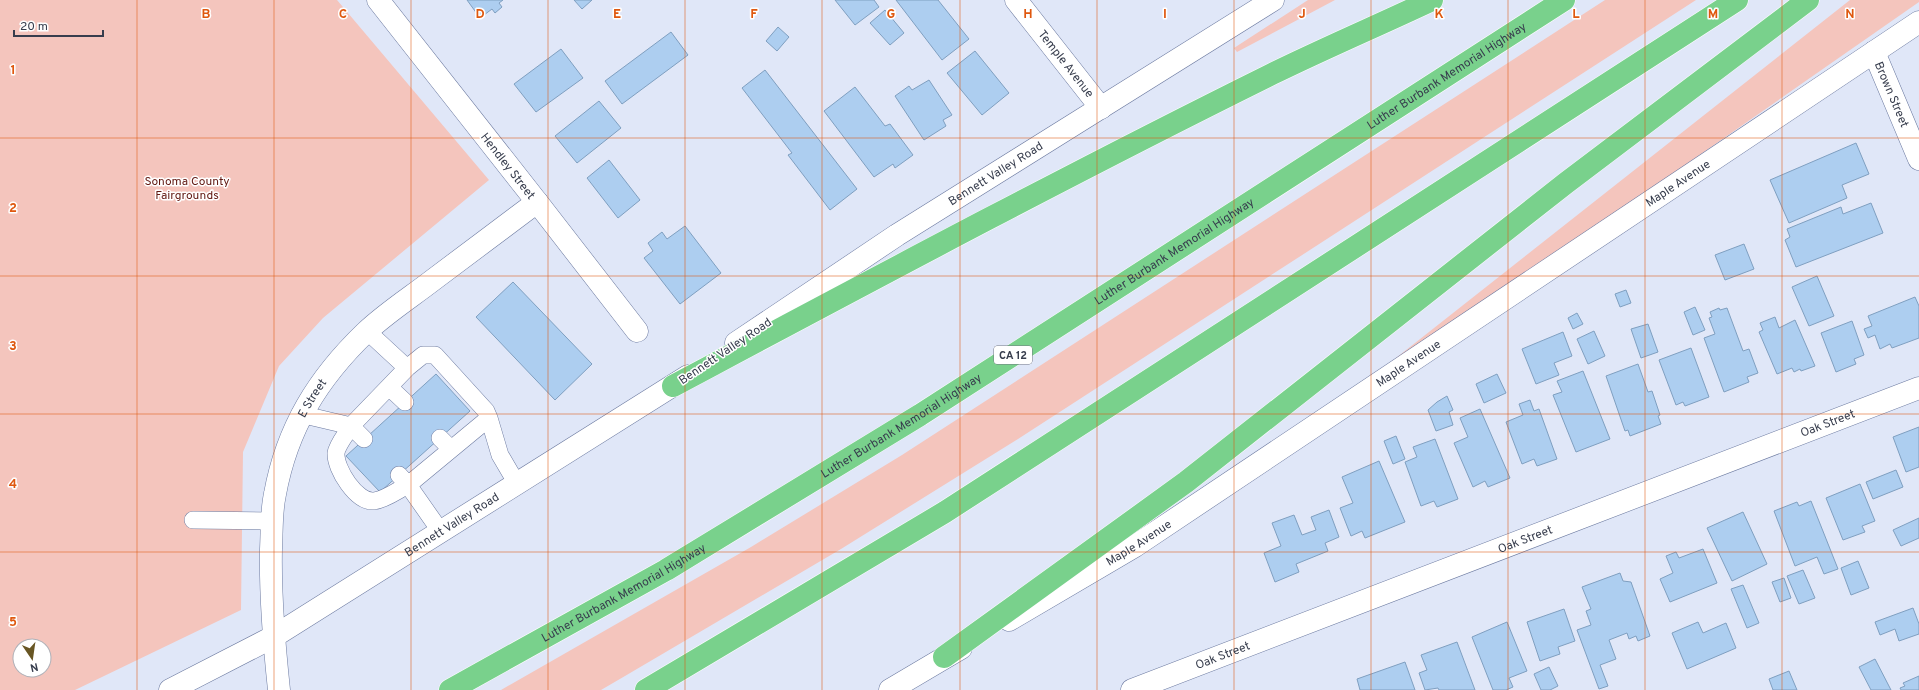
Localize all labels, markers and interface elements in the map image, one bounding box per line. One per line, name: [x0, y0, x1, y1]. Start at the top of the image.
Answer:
text: B: [202, 7, 211, 23]
text: C: [339, 7, 347, 23]
text: D: [475, 7, 485, 23]
text: E: [613, 7, 621, 23]
text: F: [750, 7, 758, 23]
text: G: [887, 7, 896, 23]
text: H: [1023, 7, 1033, 23]
text: I: [1163, 7, 1167, 23]
text: J: [1298, 7, 1306, 23]
text: K: [1434, 7, 1444, 23]
text: L: [1572, 7, 1580, 23]
text: M: [1708, 7, 1718, 23]
text: N: [1845, 7, 1855, 23]
scale bar: [14, 12, 103, 38]
text: 20 m: [20, 19, 48, 35]
street label: Luther Burbank Memorial Highway: [1364, 19, 1530, 134]
street label: Temple Avenue: [1034, 27, 1097, 101]
street label: Brown Street: [1870, 59, 1912, 130]
text: 1: [10, 63, 16, 79]
street label: Hendley Street: [476, 130, 538, 203]
street label: Bennett Valley Road: [946, 139, 1046, 210]
street label: Maple Avenue: [1643, 157, 1714, 211]
park label: Sonoma County Fairgrounds: [144, 174, 230, 204]
street label: Luther Burbank Memorial Highway: [1092, 195, 1257, 309]
text: 2: [9, 201, 17, 217]
street label: Bennett Valley Road: [676, 315, 775, 389]
street label: Maple Avenue: [1373, 337, 1444, 391]
text: 3: [9, 339, 17, 355]
road number: CA 12: [994, 346, 1032, 364]
street label: Luther Burbank Memorial Highway: [818, 370, 985, 483]
street label: E Street: [295, 376, 331, 421]
street label: Oak Street: [1798, 406, 1857, 442]
text: 4: [9, 477, 17, 493]
street label: Bennett Valley Road: [402, 490, 503, 561]
street label: Maple Avenue: [1103, 517, 1175, 570]
street label: Oak Street: [1496, 522, 1555, 558]
street label: Luther Burbank Memorial Highway: [539, 540, 709, 647]
text: 5: [9, 615, 17, 631]
north arrow: [12, 638, 52, 678]
street label: Oak Street: [1193, 638, 1252, 674]
text: N: [29, 659, 39, 674]

